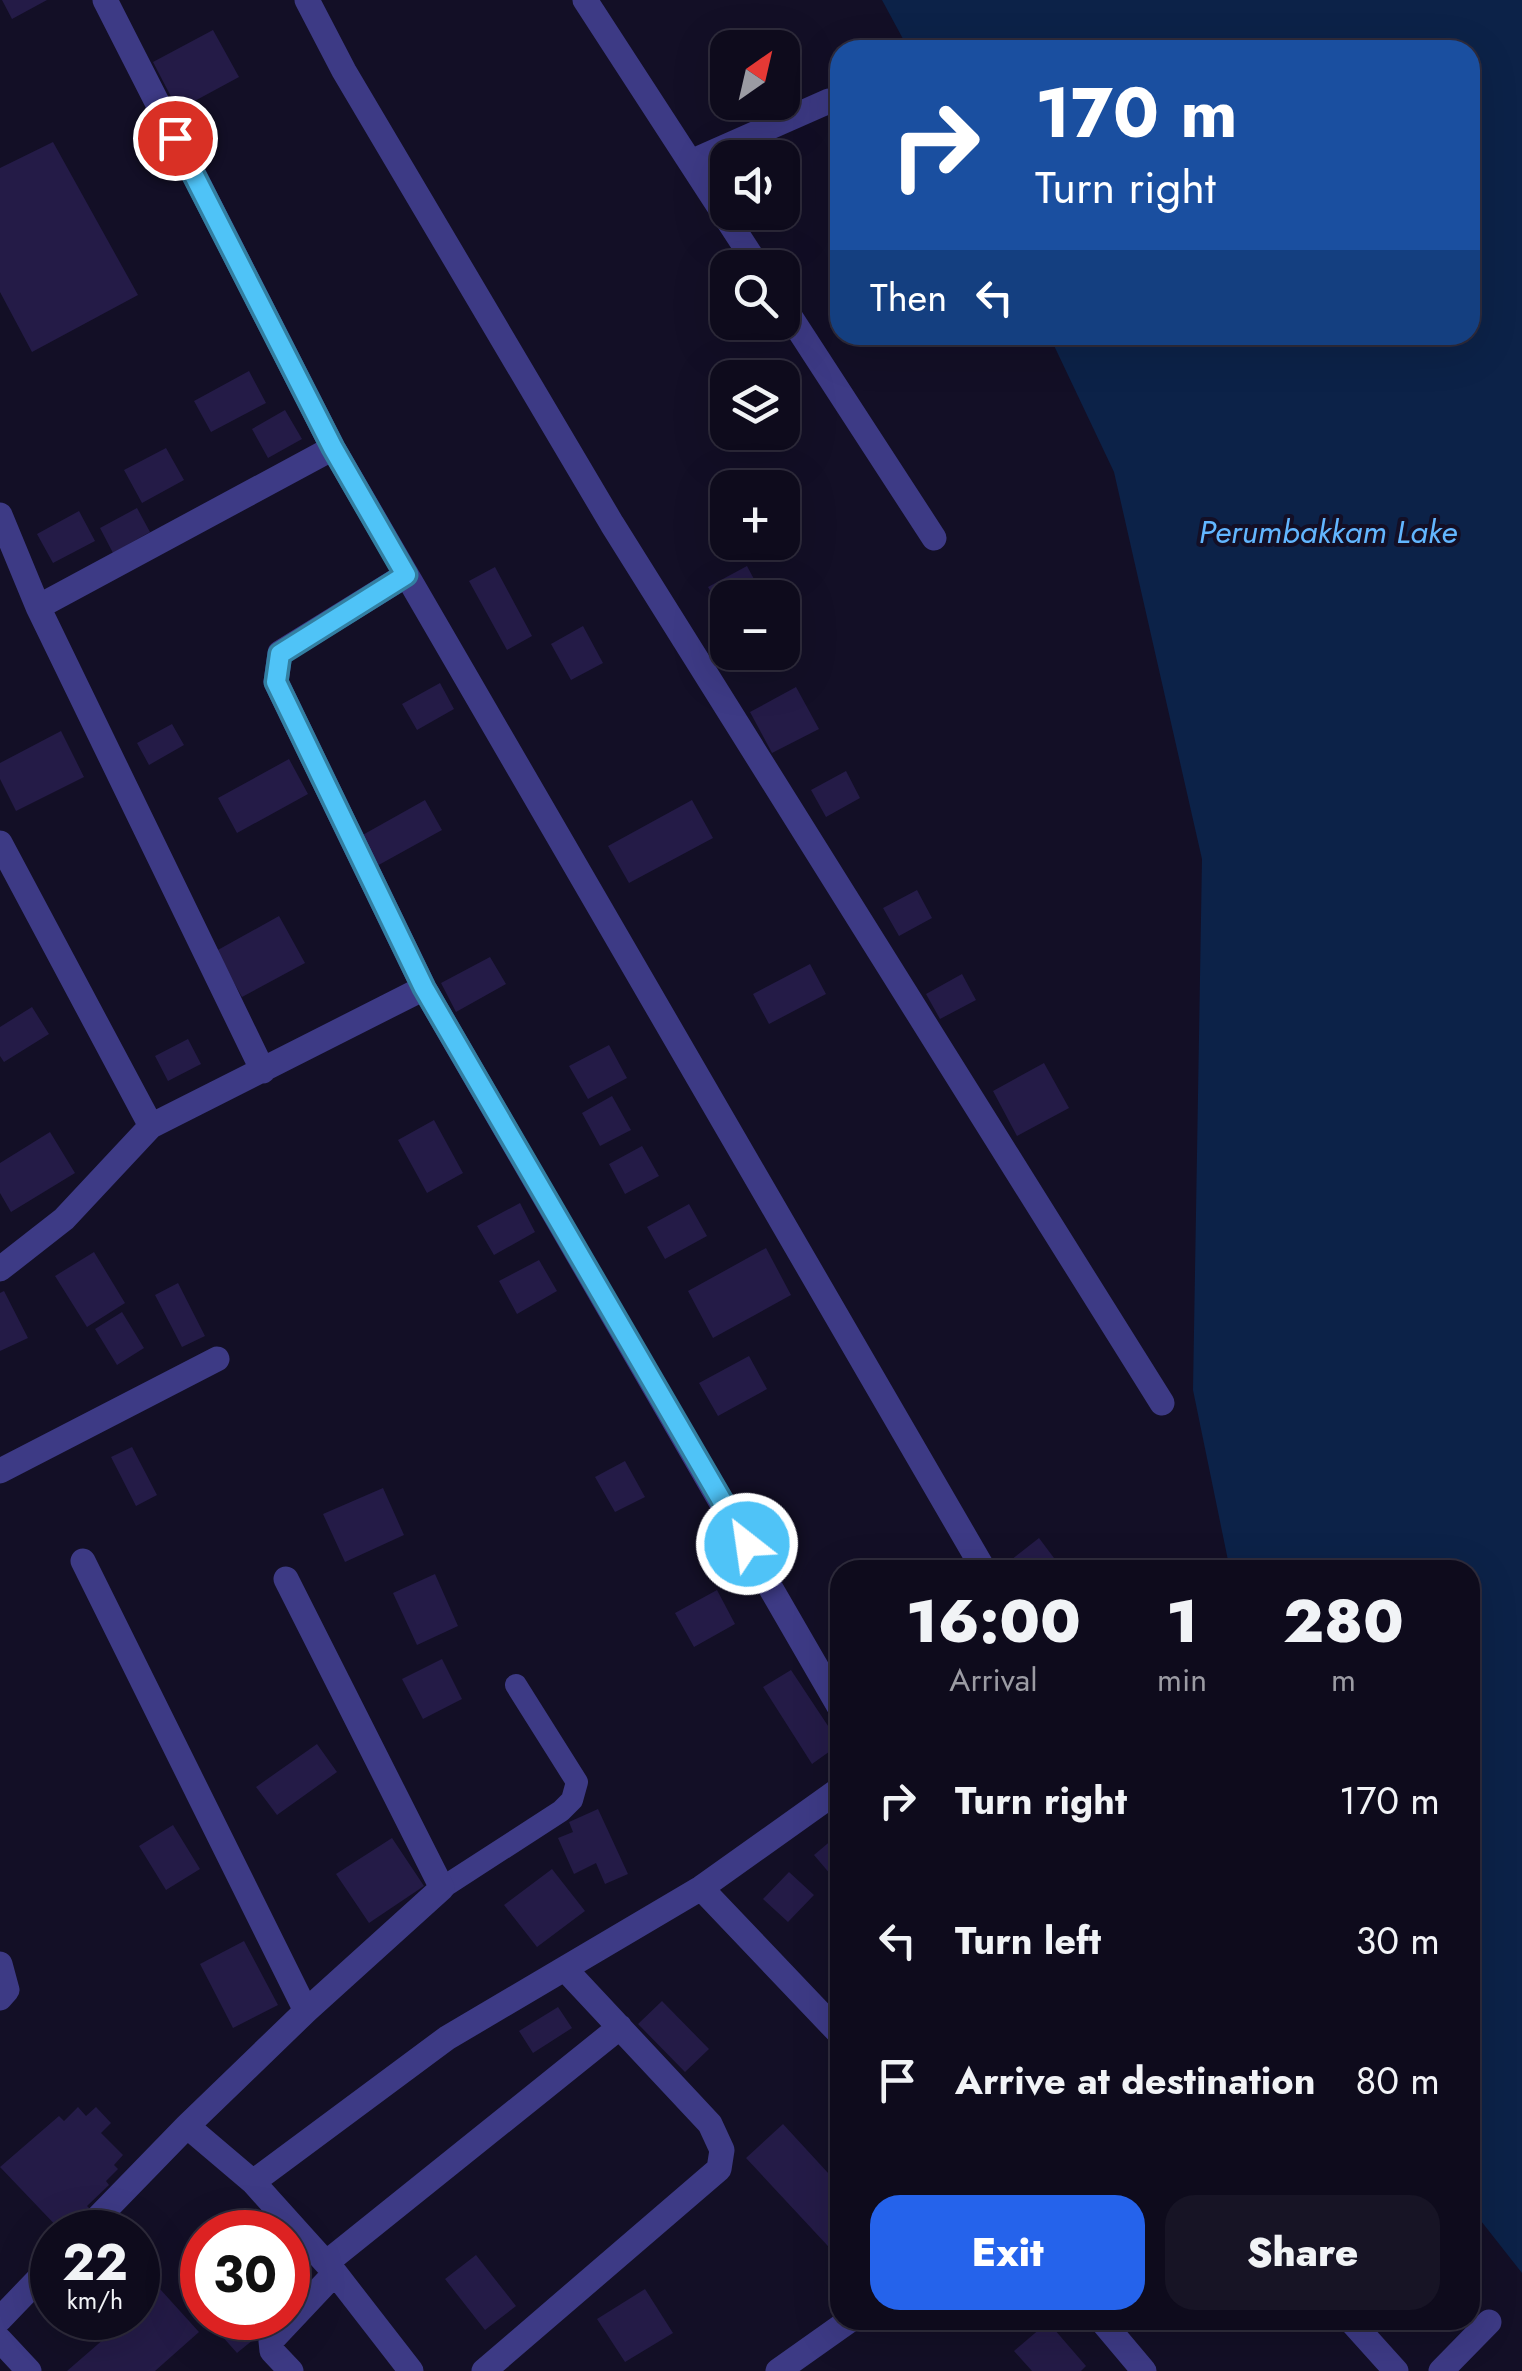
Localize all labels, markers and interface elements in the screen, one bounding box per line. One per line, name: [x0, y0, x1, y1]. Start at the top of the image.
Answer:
north arrow: [710, 30, 800, 120]
map controls: [710, 30, 800, 670]
text: 170 m: [1035, 62, 1238, 163]
icon: right: [870, 80, 1000, 210]
pin: [133, 96, 218, 181]
icon: arrive: [148, 111, 203, 166]
button: sound: [710, 140, 800, 230]
text: Turn right: [1035, 155, 1216, 220]
button: search: [710, 250, 800, 340]
text: Then: [870, 270, 947, 325]
icon: left: [967, 270, 1022, 325]
button: layers: [710, 360, 800, 450]
button: +: [710, 470, 800, 560]
water label: Perumbakkam Lake: [1199, 509, 1457, 555]
button: −: [710, 580, 800, 670]
position arrow: [695, 1492, 799, 1596]
text: 16:00: [906, 1578, 1081, 1665]
text: 1: [1166, 1578, 1198, 1665]
text: 280: [1283, 1578, 1404, 1665]
text: Arrival: [949, 1657, 1038, 1703]
text: min: [1157, 1657, 1207, 1703]
text: m: [1331, 1657, 1356, 1703]
icon: right: [870, 1773, 925, 1828]
text: Turn right: [955, 1773, 1127, 1828]
text: 170 m: [1339, 1773, 1440, 1828]
icon: left: [870, 1913, 925, 1968]
text: Turn left: [955, 1913, 1101, 1968]
text: 30 m: [1355, 1913, 1440, 1968]
icon: arrive: [870, 2053, 925, 2108]
text: Arrive at destination: [955, 2053, 1316, 2108]
text: 80 m: [1355, 2053, 1440, 2108]
button: Exit: [870, 2195, 1145, 2310]
button: Share: [1165, 2195, 1440, 2310]
speed limit sign: 30: [180, 2210, 310, 2340]
text: 22: [62, 2226, 128, 2299]
text: km/h: [67, 2282, 123, 2318]

